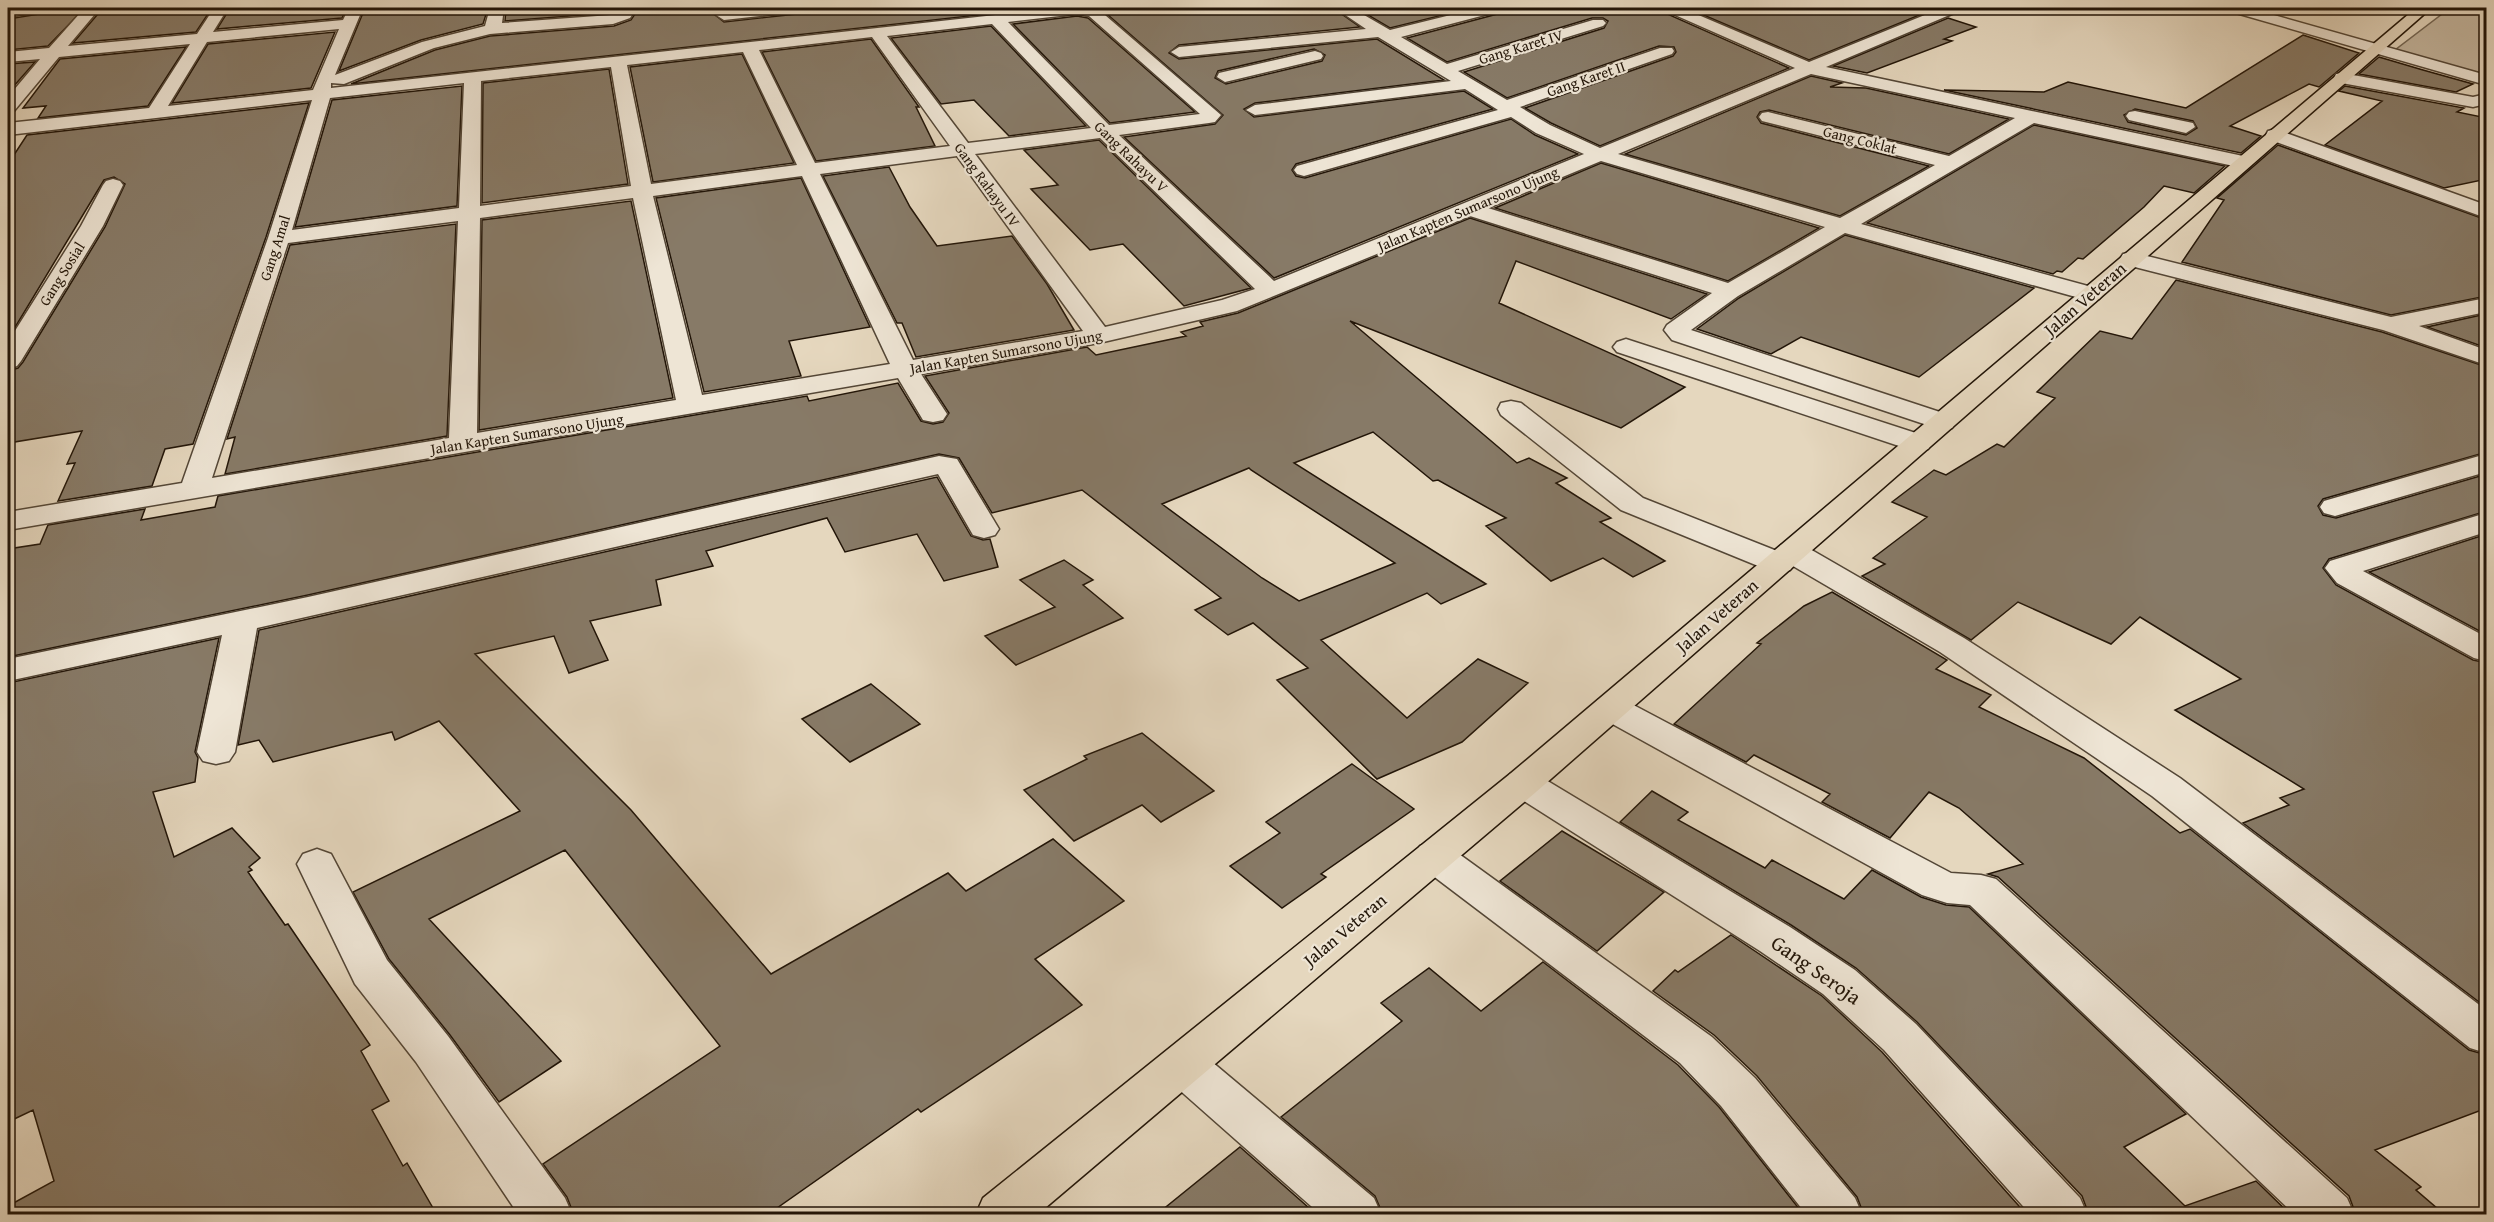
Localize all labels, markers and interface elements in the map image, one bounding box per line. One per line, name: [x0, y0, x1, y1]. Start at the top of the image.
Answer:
street label: Gang Karet IV: [1476, 24, 1566, 69]
street label: Gang Karet II: [1544, 55, 1628, 102]
street label: Gang Rahayu V: [1090, 116, 1173, 197]
street label: Gang Coklat: [1821, 120, 1900, 159]
street label: Gang Rahayu IV: [950, 138, 1025, 231]
street label: Jalan Kapten Sumarsono Ujung: [1372, 161, 1562, 257]
street label: Gang Amal: [254, 212, 295, 283]
street label: Gang Sosial: [34, 238, 89, 310]
street label: Jalan Veteran: [2036, 255, 2132, 343]
street label: Jalan Kapten Sumarsono Ujung: [906, 324, 1104, 379]
street label: Jalan Kapten Sumarsono Ujung: [427, 408, 625, 459]
street label: Jalan Veteran: [1668, 572, 1764, 660]
street label: Jalan Veteran: [1296, 887, 1392, 974]
street label: Gang Seroja: [1765, 927, 1868, 1012]

